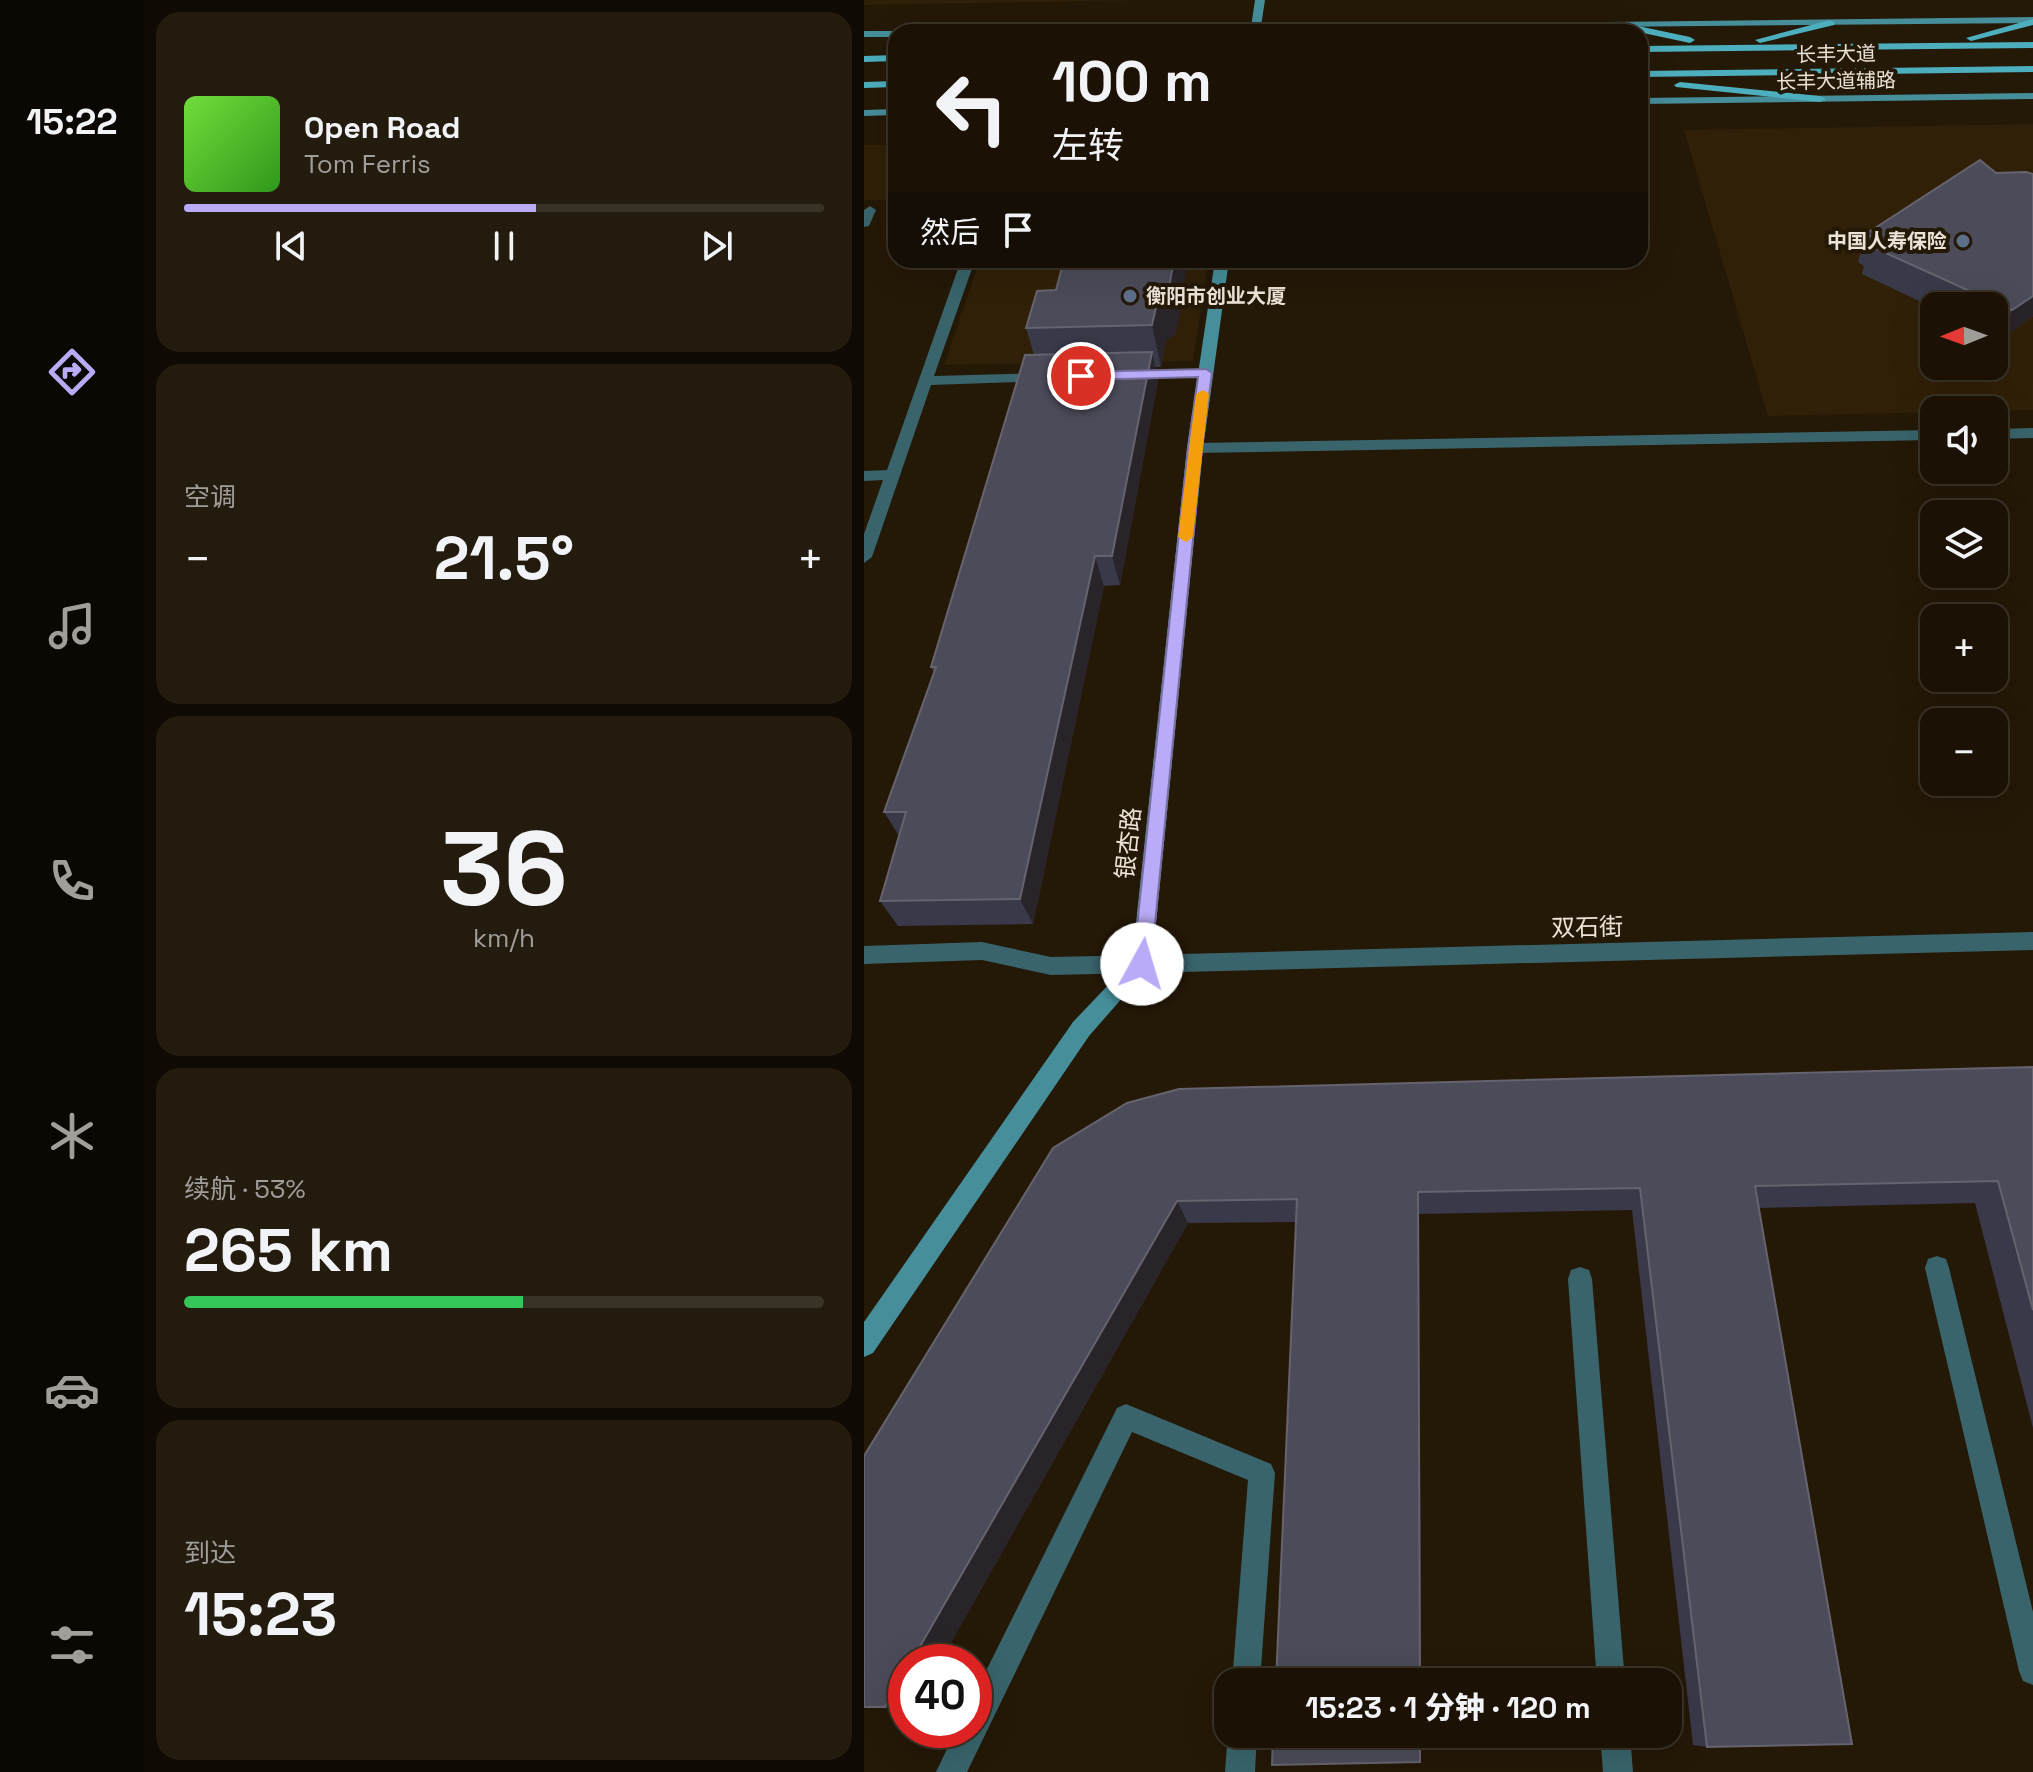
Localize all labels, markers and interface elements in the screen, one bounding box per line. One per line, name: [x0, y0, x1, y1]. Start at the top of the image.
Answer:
street label: 长丰大道: [1796, 40, 1876, 68]
text: 100 m: [1052, 46, 1212, 117]
icon: left: [920, 56, 1024, 160]
street label: 长丰大道辅路: [1776, 67, 1896, 95]
text: 15:22: [26, 99, 118, 145]
text: Open Road: [304, 108, 460, 147]
text: 左转: [1052, 123, 1124, 169]
text: Tom Ferris: [304, 147, 431, 181]
icon: arrive: [996, 208, 1040, 252]
text: 然后: [920, 213, 980, 252]
icon: previous: [269, 224, 313, 268]
icon: pause: [482, 224, 526, 268]
icon: next: [695, 224, 739, 268]
place label: 中国人寿保险: [1827, 228, 1947, 254]
marker: 中国人寿保险: [1954, 232, 1972, 250]
place label: 衡阳市创业大厦: [1146, 283, 1286, 309]
marker: 衡阳市创业大厦: [1121, 287, 1139, 305]
north arrow: [1920, 292, 2008, 380]
map controls: [1920, 292, 2008, 796]
pin: [1047, 342, 1115, 410]
icon: directions: [44, 344, 100, 400]
icon: arrive: [1059, 354, 1103, 398]
button: sound: [1920, 396, 2008, 484]
text: 空调: [184, 480, 236, 514]
button: layers: [1920, 500, 2008, 588]
text: 21.5°: [434, 520, 574, 597]
text: −: [184, 531, 211, 587]
text: +: [797, 531, 824, 587]
icon: music: [44, 598, 100, 654]
button: +: [1920, 604, 2008, 692]
button: −: [1920, 708, 2008, 796]
text: 36: [440, 803, 568, 935]
street label: 银杏路: [1109, 806, 1147, 880]
icon: phone: [44, 853, 100, 909]
street label: 双石街: [1551, 911, 1623, 943]
text: km/h: [473, 921, 535, 955]
position arrow: [1100, 922, 1184, 1006]
icon: climate: [44, 1108, 100, 1164]
text: 续航 · 53%: [184, 1172, 306, 1206]
text: 265 km: [184, 1212, 393, 1289]
icon: car: [44, 1362, 100, 1418]
text: 到达: [184, 1536, 236, 1570]
text: 15:23: [184, 1576, 337, 1653]
icon: filters: [44, 1617, 100, 1673]
speed limit sign: 40: [888, 1644, 992, 1748]
text: 15:23 · 1 分钟 · 120 m: [1305, 1688, 1591, 1727]

